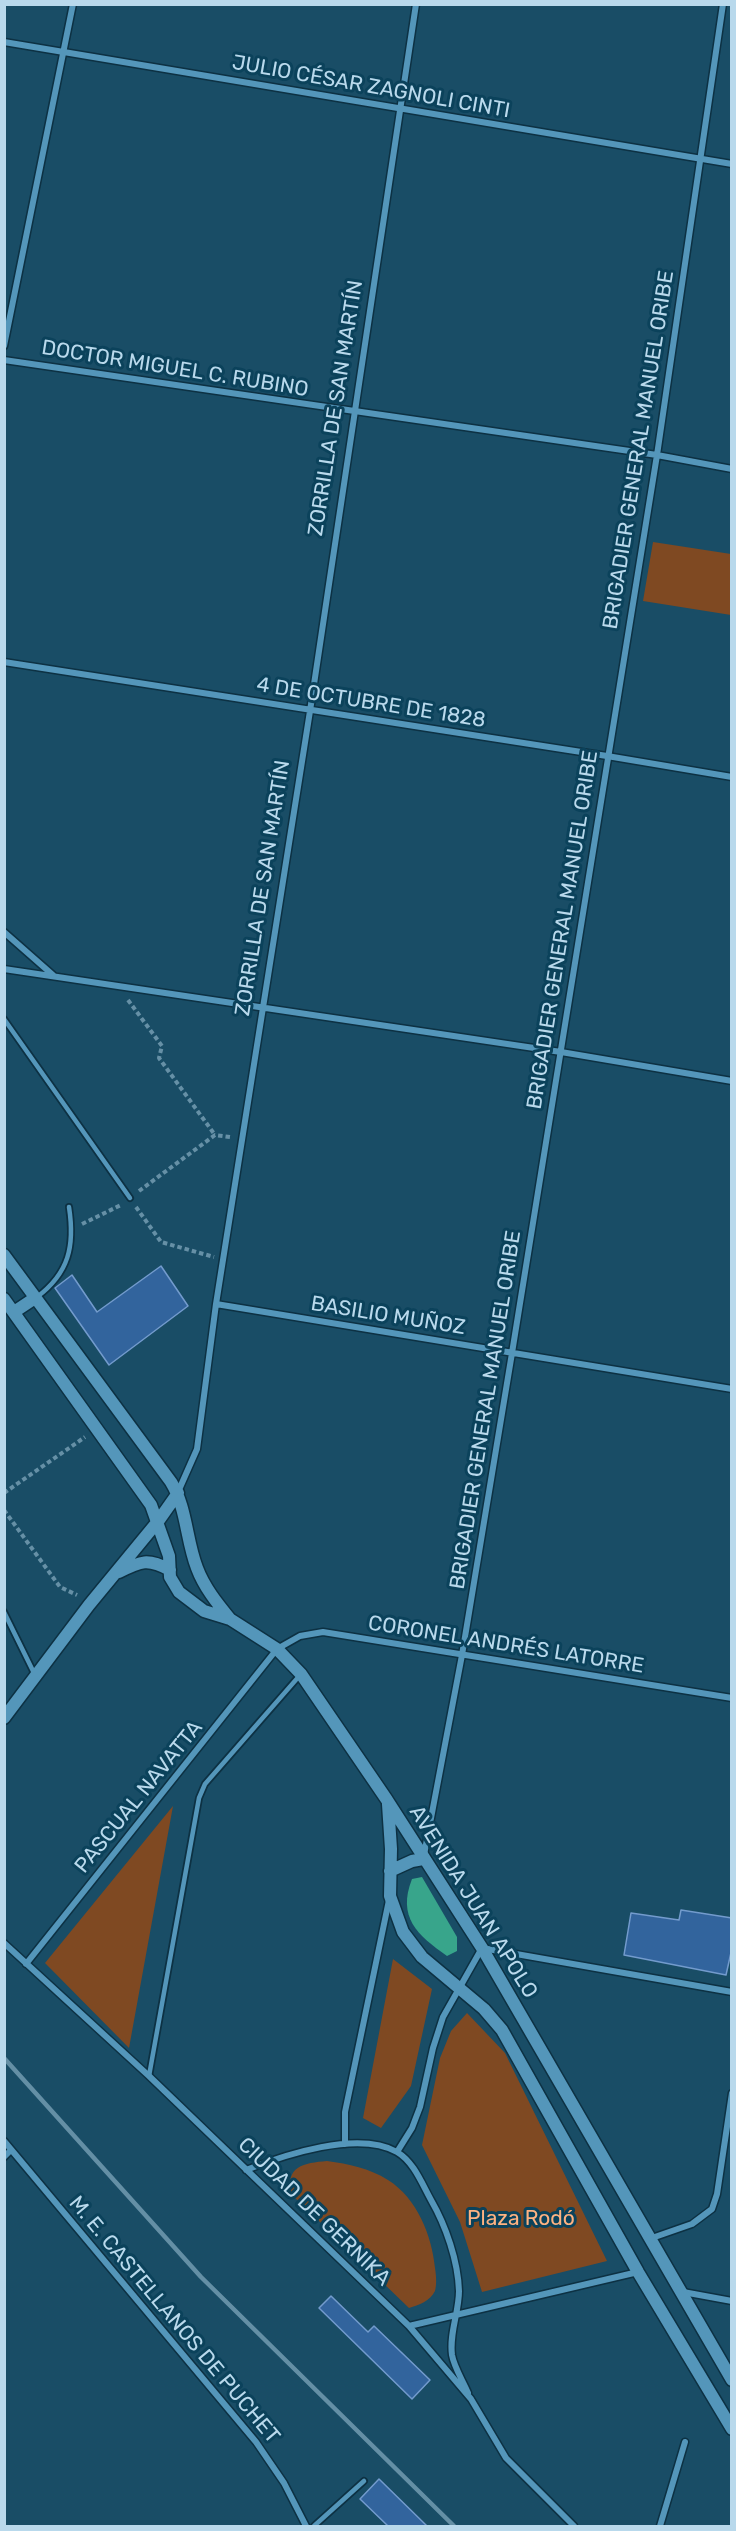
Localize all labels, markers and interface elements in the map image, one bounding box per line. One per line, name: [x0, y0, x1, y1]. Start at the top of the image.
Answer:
street label: JULIO CÉSAR ZAGNOLI CINTI: [230, 50, 512, 124]
street label: BRIGADIER GENERAL MANUEL ORIBE: [598, 269, 680, 631]
street label: ZORRILLA DE SAN MARTÍN: [303, 278, 369, 538]
street label: DOCTOR MIGUEL C. RUBINO: [40, 335, 310, 403]
street label: 4 DE OCTUBRE DE 1828: [255, 672, 487, 734]
street label: BRIGADIER GENERAL MANUEL ORIBE: [522, 749, 604, 1111]
street label: ZORRILLA DE SAN MARTÍN: [230, 758, 296, 1018]
street label: BRIGADIER GENERAL MANUEL ORIBE: [445, 1229, 527, 1591]
street label: BASILIO MUÑOZ: [309, 1291, 467, 1341]
street label: CORONEL ANDRÉS LATORRE: [366, 1611, 646, 1679]
street label: PASCUAL NAVATTA: [70, 1716, 208, 1878]
street label: AVENIDA JUAN APOLO: [403, 1801, 543, 2003]
street label: CIUDAD DE GERNIKA: [232, 2133, 396, 2291]
street label: M. E. CASTELLANOS DE PUCHET: [63, 2191, 285, 2449]
park label: Plaza Rodó: [467, 2206, 575, 2232]

